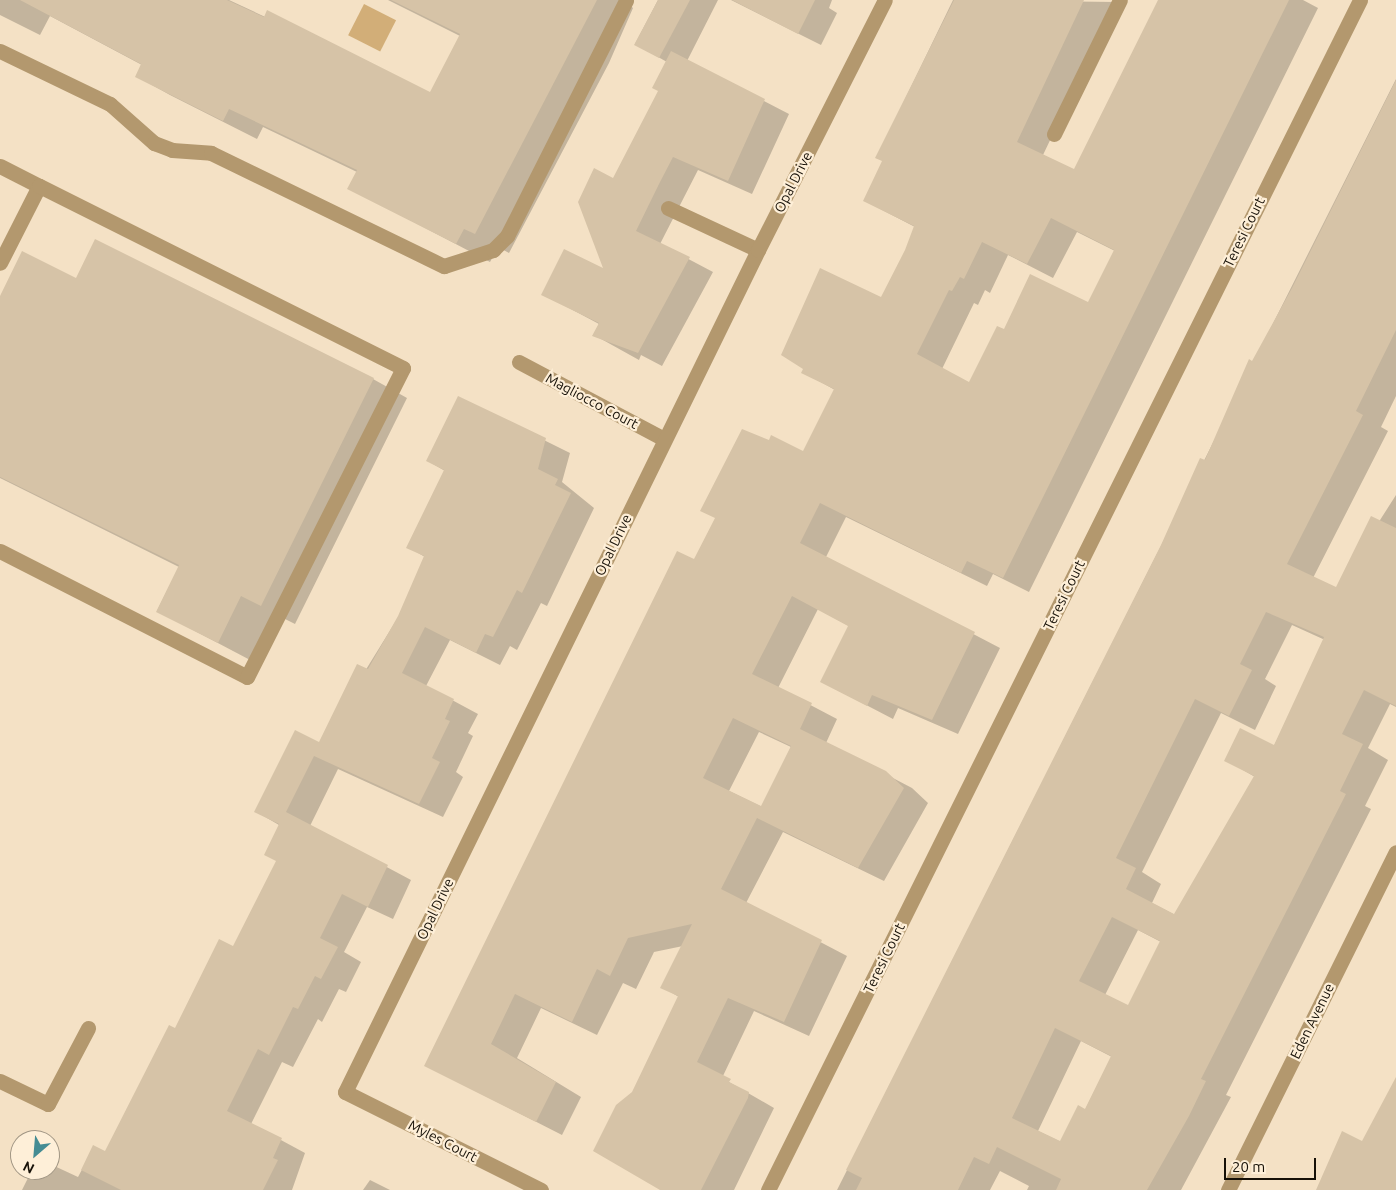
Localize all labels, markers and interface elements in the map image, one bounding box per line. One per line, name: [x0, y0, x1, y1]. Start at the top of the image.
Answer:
street label: Opal Drive: [770, 149, 816, 215]
street label: Teresi Court: [1220, 194, 1268, 270]
street label: Magliocco Court: [543, 370, 641, 432]
street label: Opal Drive: [591, 512, 635, 578]
street label: Teresi Court: [1040, 557, 1088, 633]
street label: Opal Drive: [413, 876, 457, 942]
street label: Teresi Court: [860, 920, 908, 996]
street label: Eden Avenue: [1286, 980, 1338, 1062]
street label: Myles Court: [406, 1116, 480, 1166]
north arrow: [10, 1130, 60, 1180]
scale bar: [1226, 1148, 1318, 1180]
text: N: [20, 1158, 37, 1177]
text: 20 m: [1232, 1158, 1265, 1175]

